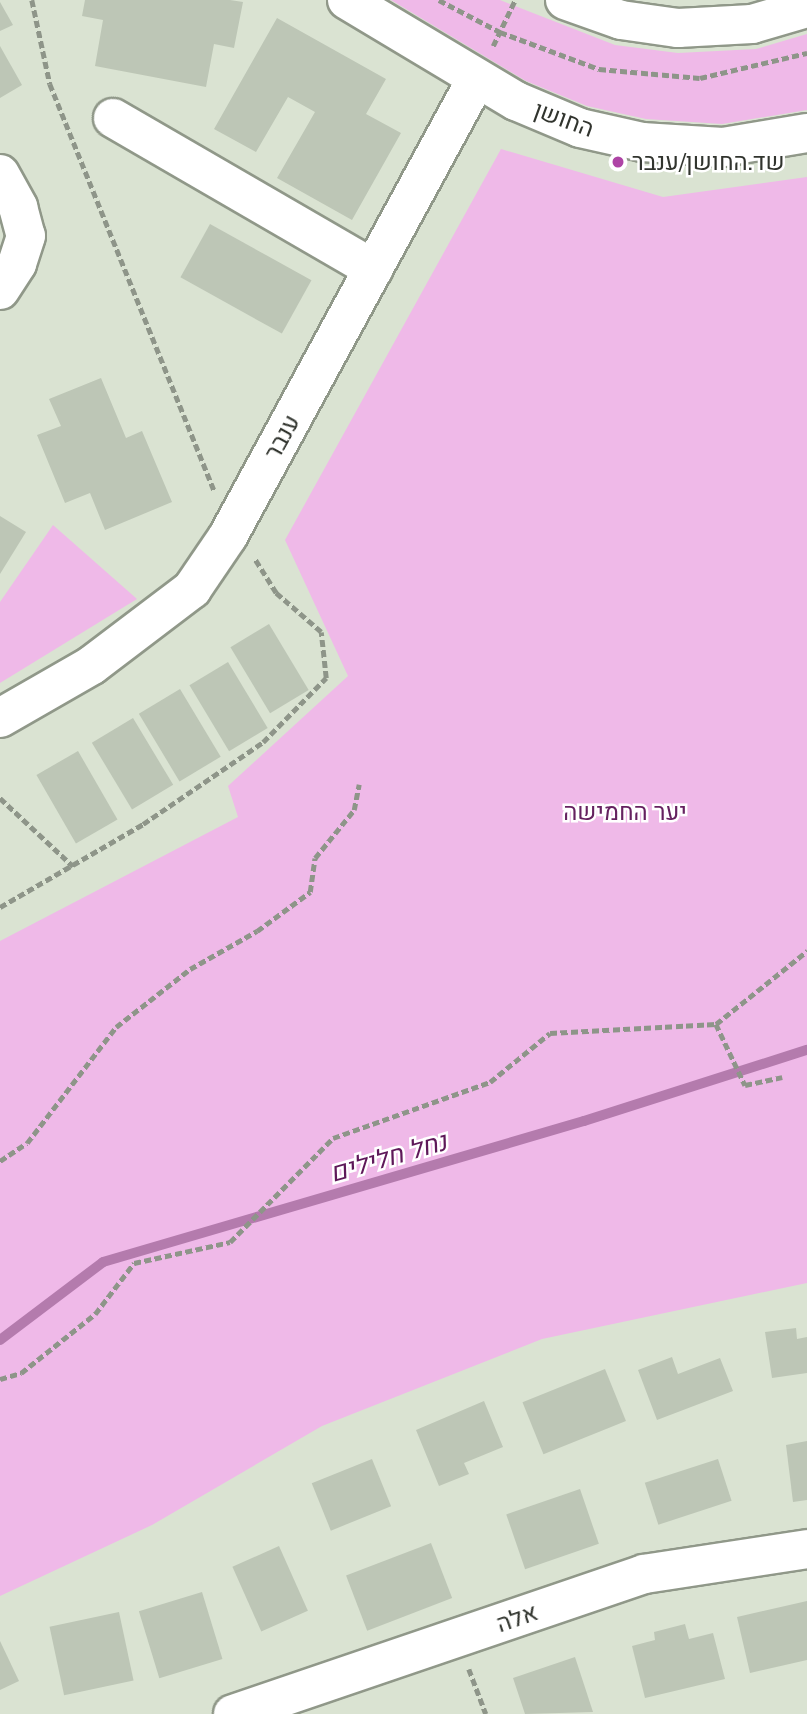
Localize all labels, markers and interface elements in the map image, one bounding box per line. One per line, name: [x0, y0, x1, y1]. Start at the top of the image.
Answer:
street label: החושן: [530, 95, 598, 143]
place label: שד.החושן/ענבר: [632, 148, 785, 176]
marker: שד.החושן/ענבר: [610, 154, 626, 170]
street label: ענבר: [258, 409, 306, 465]
park label: יער החמישה: [563, 798, 687, 826]
water label: נחל חלילים: [326, 1125, 450, 1189]
street label: אלה: [493, 1598, 541, 1638]

